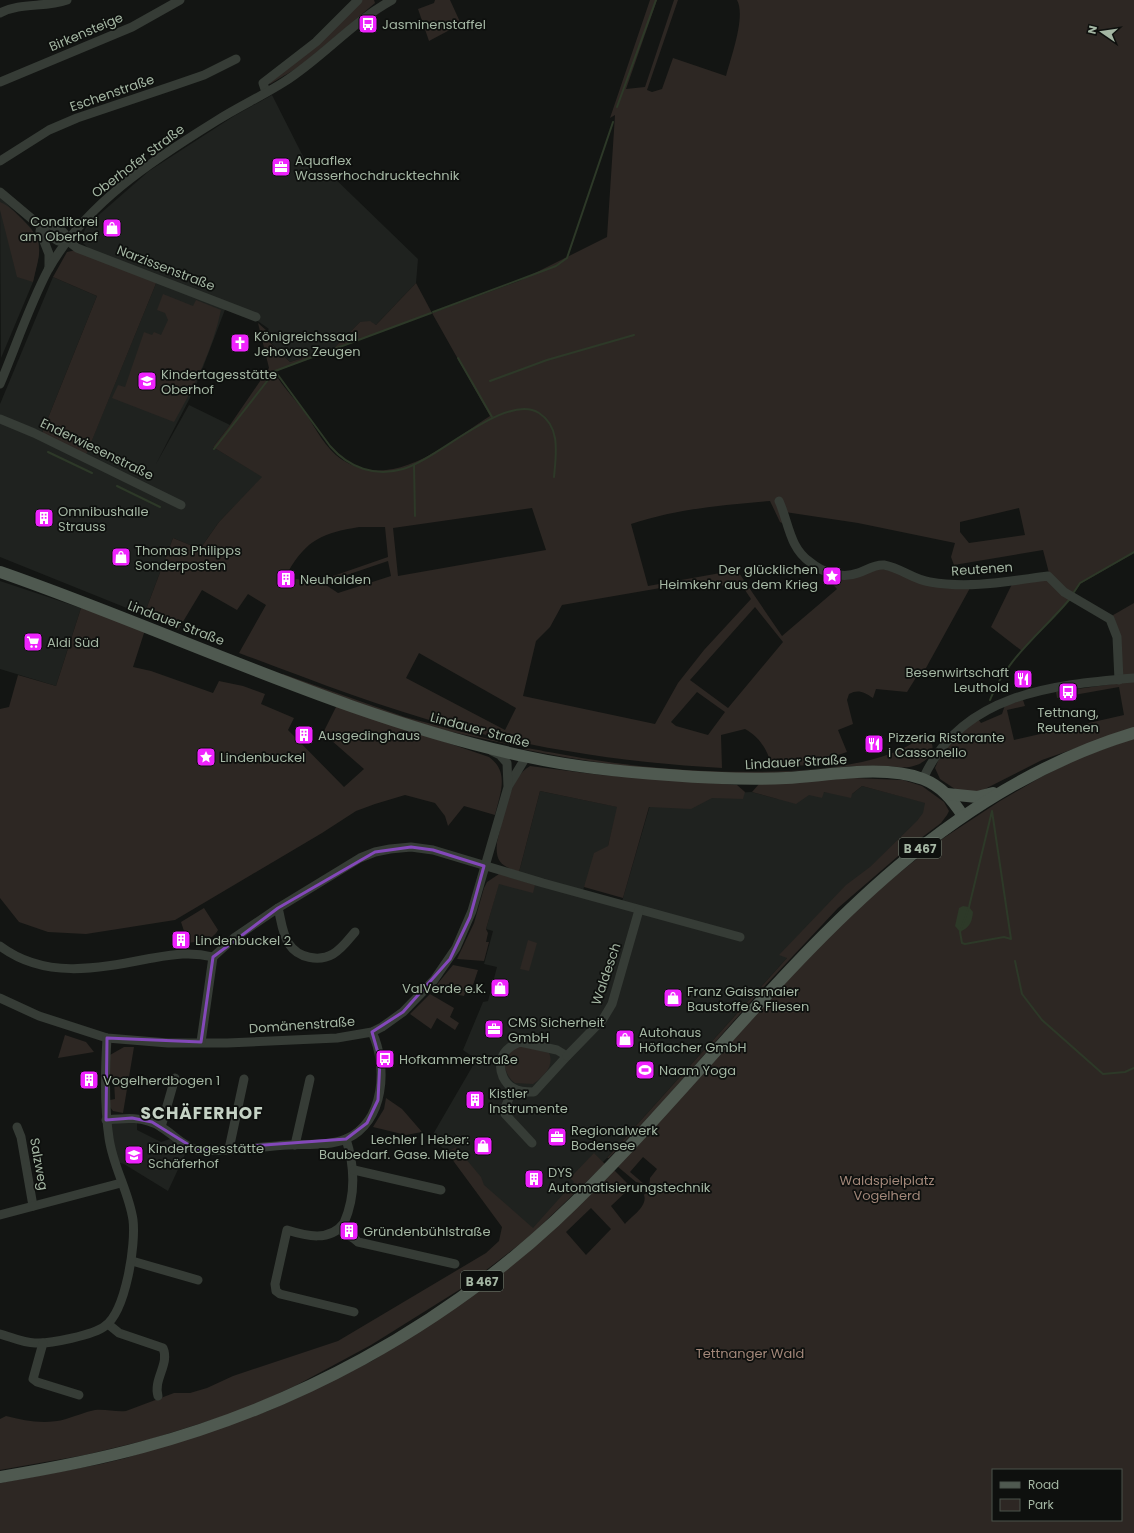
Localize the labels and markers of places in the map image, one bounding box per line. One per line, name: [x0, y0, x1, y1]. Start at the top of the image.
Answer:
bus stop icon: Jasminenstaffel: [357, 13, 379, 35]
place label: Jasminenstaffel: [382, 15, 486, 34]
place label: Aquaflex Wasserhochdrucktechnik: [295, 151, 460, 185]
office icon: Aquaflex Wasserhochdrucktechnik: [270, 156, 292, 178]
place label: Conditorei am Oberhof: [20, 212, 98, 246]
shop icon: Conditorei am Oberhof: [101, 217, 123, 239]
place label: Königreichssaal Jehovas Zeugen: [254, 327, 361, 361]
church icon: Königreichssaal Jehovas Zeugen: [229, 332, 251, 354]
place label: Kindertagesstätte Oberhof: [161, 365, 277, 399]
school or university icon: Kindertagesstätte Oberhof: [136, 370, 158, 392]
place label: Omnibushalle Strauss: [58, 502, 149, 536]
building icon: Omnibushalle Strauss: [33, 507, 55, 529]
place label: Thomas Philipps Sonderposten: [135, 541, 241, 575]
shop icon: Thomas Philipps Sonderposten: [110, 546, 132, 568]
place label: Der glücklichen Heimkehr aus dem Krieg: [659, 560, 818, 594]
place icon: Der glücklichen Heimkehr aus dem Krieg: [821, 565, 843, 587]
building icon: Neuhalden: [275, 568, 297, 590]
place label: Neuhalden: [300, 570, 371, 589]
supermarket icon: Aldi Süd: [22, 631, 44, 653]
place label: Aldi Süd: [47, 633, 99, 652]
place label: Besenwirtschaft Leuthold: [906, 663, 1009, 697]
restaurant icon: Besenwirtschaft Leuthold: [1012, 668, 1034, 690]
bus stop icon: Tettnang, Reutenen: [1057, 681, 1079, 703]
place label: Tettnang, Reutenen: [1037, 703, 1099, 737]
building icon: Ausgedinghaus: [293, 724, 315, 746]
place label: Ausgedinghaus: [318, 726, 420, 745]
place label: Pizzeria Ristorante i Cassonello: [888, 728, 1005, 762]
restaurant icon: Pizzeria Ristorante i Cassonello: [863, 733, 885, 755]
place icon: Lindenbuckel: [195, 746, 217, 768]
place label: Lindenbuckel: [220, 748, 305, 767]
building icon: Lindenbuckel 2: [170, 929, 192, 951]
place label: Lindenbuckel 2: [195, 931, 291, 950]
shop icon: ValVerde e.K.: [489, 977, 511, 999]
place label: ValVerde e.K.: [402, 979, 486, 998]
place label: Franz Gaissmaier Baustoffe & Fliesen: [687, 982, 809, 1016]
shop icon: Franz Gaissmaier Baustoffe & Fliesen: [662, 987, 684, 1009]
place label: CMS Sicherheit GmbH: [508, 1013, 605, 1047]
office icon: CMS Sicherheit GmbH: [483, 1018, 505, 1040]
place label: Autohaus Höflacher GmbH: [639, 1023, 746, 1057]
shop icon: Autohaus Höflacher GmbH: [614, 1028, 636, 1050]
bus stop icon: Hofkammerstraße: [374, 1048, 396, 1070]
place label: Hofkammerstraße: [399, 1050, 518, 1069]
sports icon: Naam Yoga: [634, 1059, 656, 1081]
place label: Naam Yoga: [659, 1061, 736, 1080]
building icon: Vogelherdbogen 1: [78, 1069, 100, 1091]
place label: Vogelherdbogen 1: [103, 1071, 220, 1090]
place label: Kistler Instrumente: [489, 1084, 568, 1118]
building icon: Kistler Instrumente: [464, 1089, 486, 1111]
place label: Regionalwerk Bodensee: [571, 1121, 658, 1155]
office icon: Regionalwerk Bodensee: [546, 1126, 568, 1148]
place label: Lechler | Heber: Baubedarf. Gase. Miete: [319, 1130, 469, 1164]
shop icon: Lechler | Heber: Baubedarf. Gase. Miete: [472, 1135, 494, 1157]
place label: Kindertagesstätte Schäferhof: [148, 1139, 264, 1173]
school or university icon: Kindertagesstätte Schäferhof: [123, 1144, 145, 1166]
place label: DYS Automatisierungstechnik: [548, 1163, 711, 1197]
building icon: DYS Automatisierungstechnik: [523, 1168, 545, 1190]
building icon: Gründenbühlstraße: [338, 1220, 360, 1242]
place label: Gründenbühlstraße: [363, 1222, 490, 1241]

